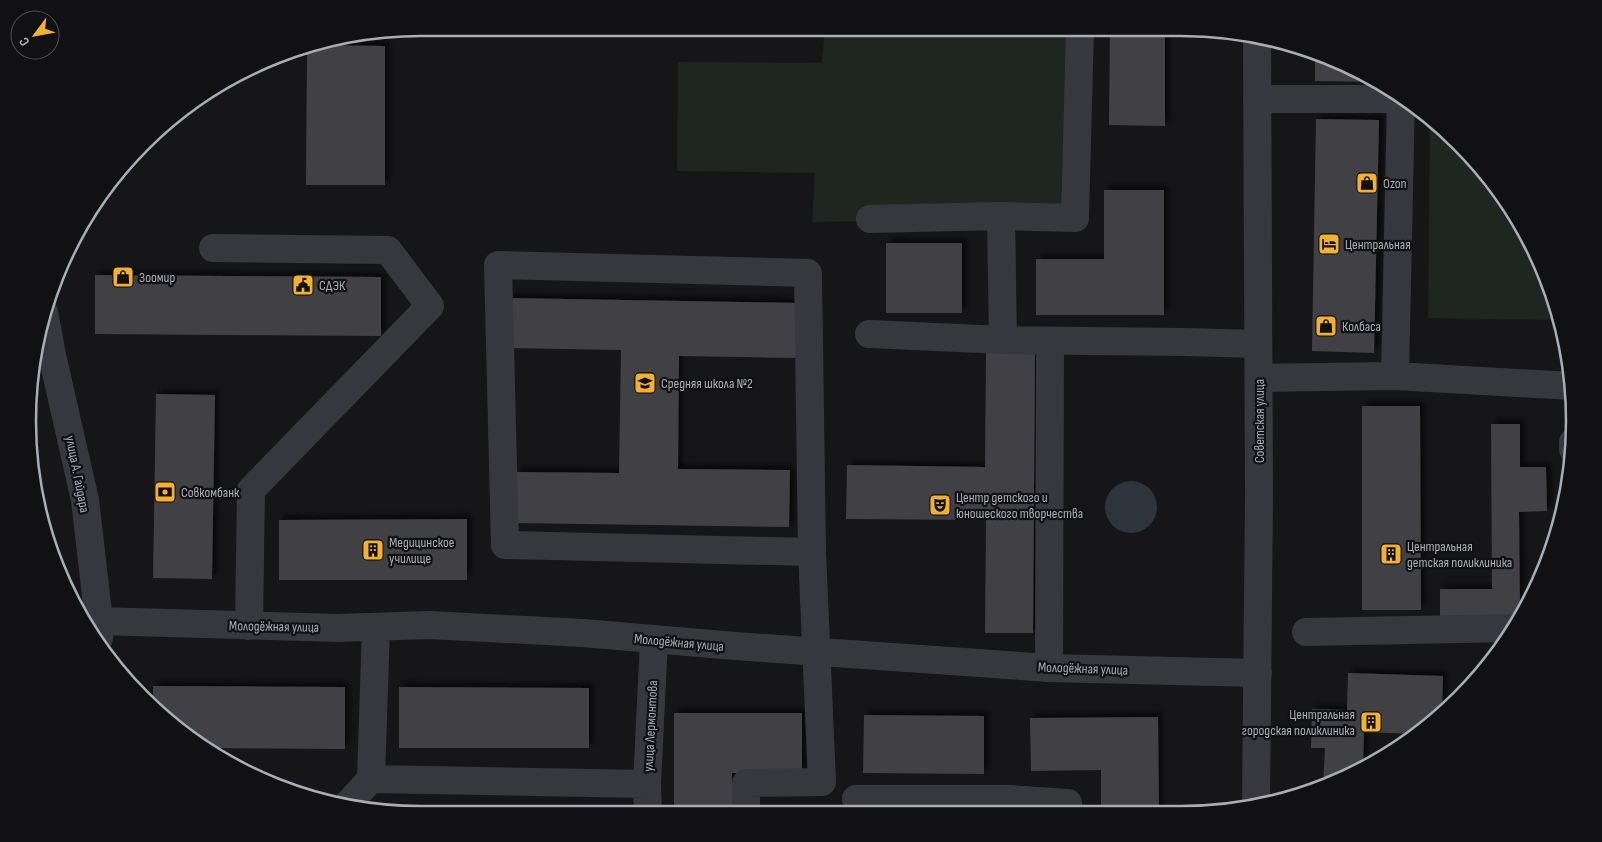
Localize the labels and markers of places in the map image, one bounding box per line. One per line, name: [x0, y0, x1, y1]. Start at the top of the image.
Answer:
shop icon: Ozon: [1355, 171, 1379, 195]
place label: Ozon: [1383, 175, 1407, 192]
hotel icon: Центральная: [1317, 232, 1341, 256]
place label: Центральная: [1345, 236, 1411, 253]
shop icon: Зоомир: [111, 265, 135, 289]
place label: Зоомир: [139, 269, 175, 286]
public building icon: СДЭК: [291, 273, 315, 297]
place label: СДЭК: [319, 277, 346, 294]
shop icon: Колбаса: [1314, 314, 1338, 338]
place label: Колбаса: [1342, 318, 1381, 335]
school or university icon: Средняя школа №2: [633, 371, 657, 395]
place label: Средняя школа №2: [661, 375, 753, 392]
bank icon: Совкомбанк: [153, 480, 177, 504]
place label: Совкомбанк: [181, 484, 240, 501]
place label: Центр детского и юношеского творчества: [956, 489, 1083, 522]
theatre icon: Центр детского и юношеского творчества: [928, 493, 952, 517]
place label: Медицинское училище: [389, 534, 454, 567]
building icon: Медицинское училище: [361, 538, 385, 562]
place label: Центральная детская поликлиника: [1407, 538, 1512, 571]
building icon: Центральная детская поликлиника: [1379, 542, 1403, 566]
place label: Центральная городская поликлиника: [1242, 706, 1355, 739]
building icon: Центральная городская поликлиника: [1359, 710, 1383, 734]

